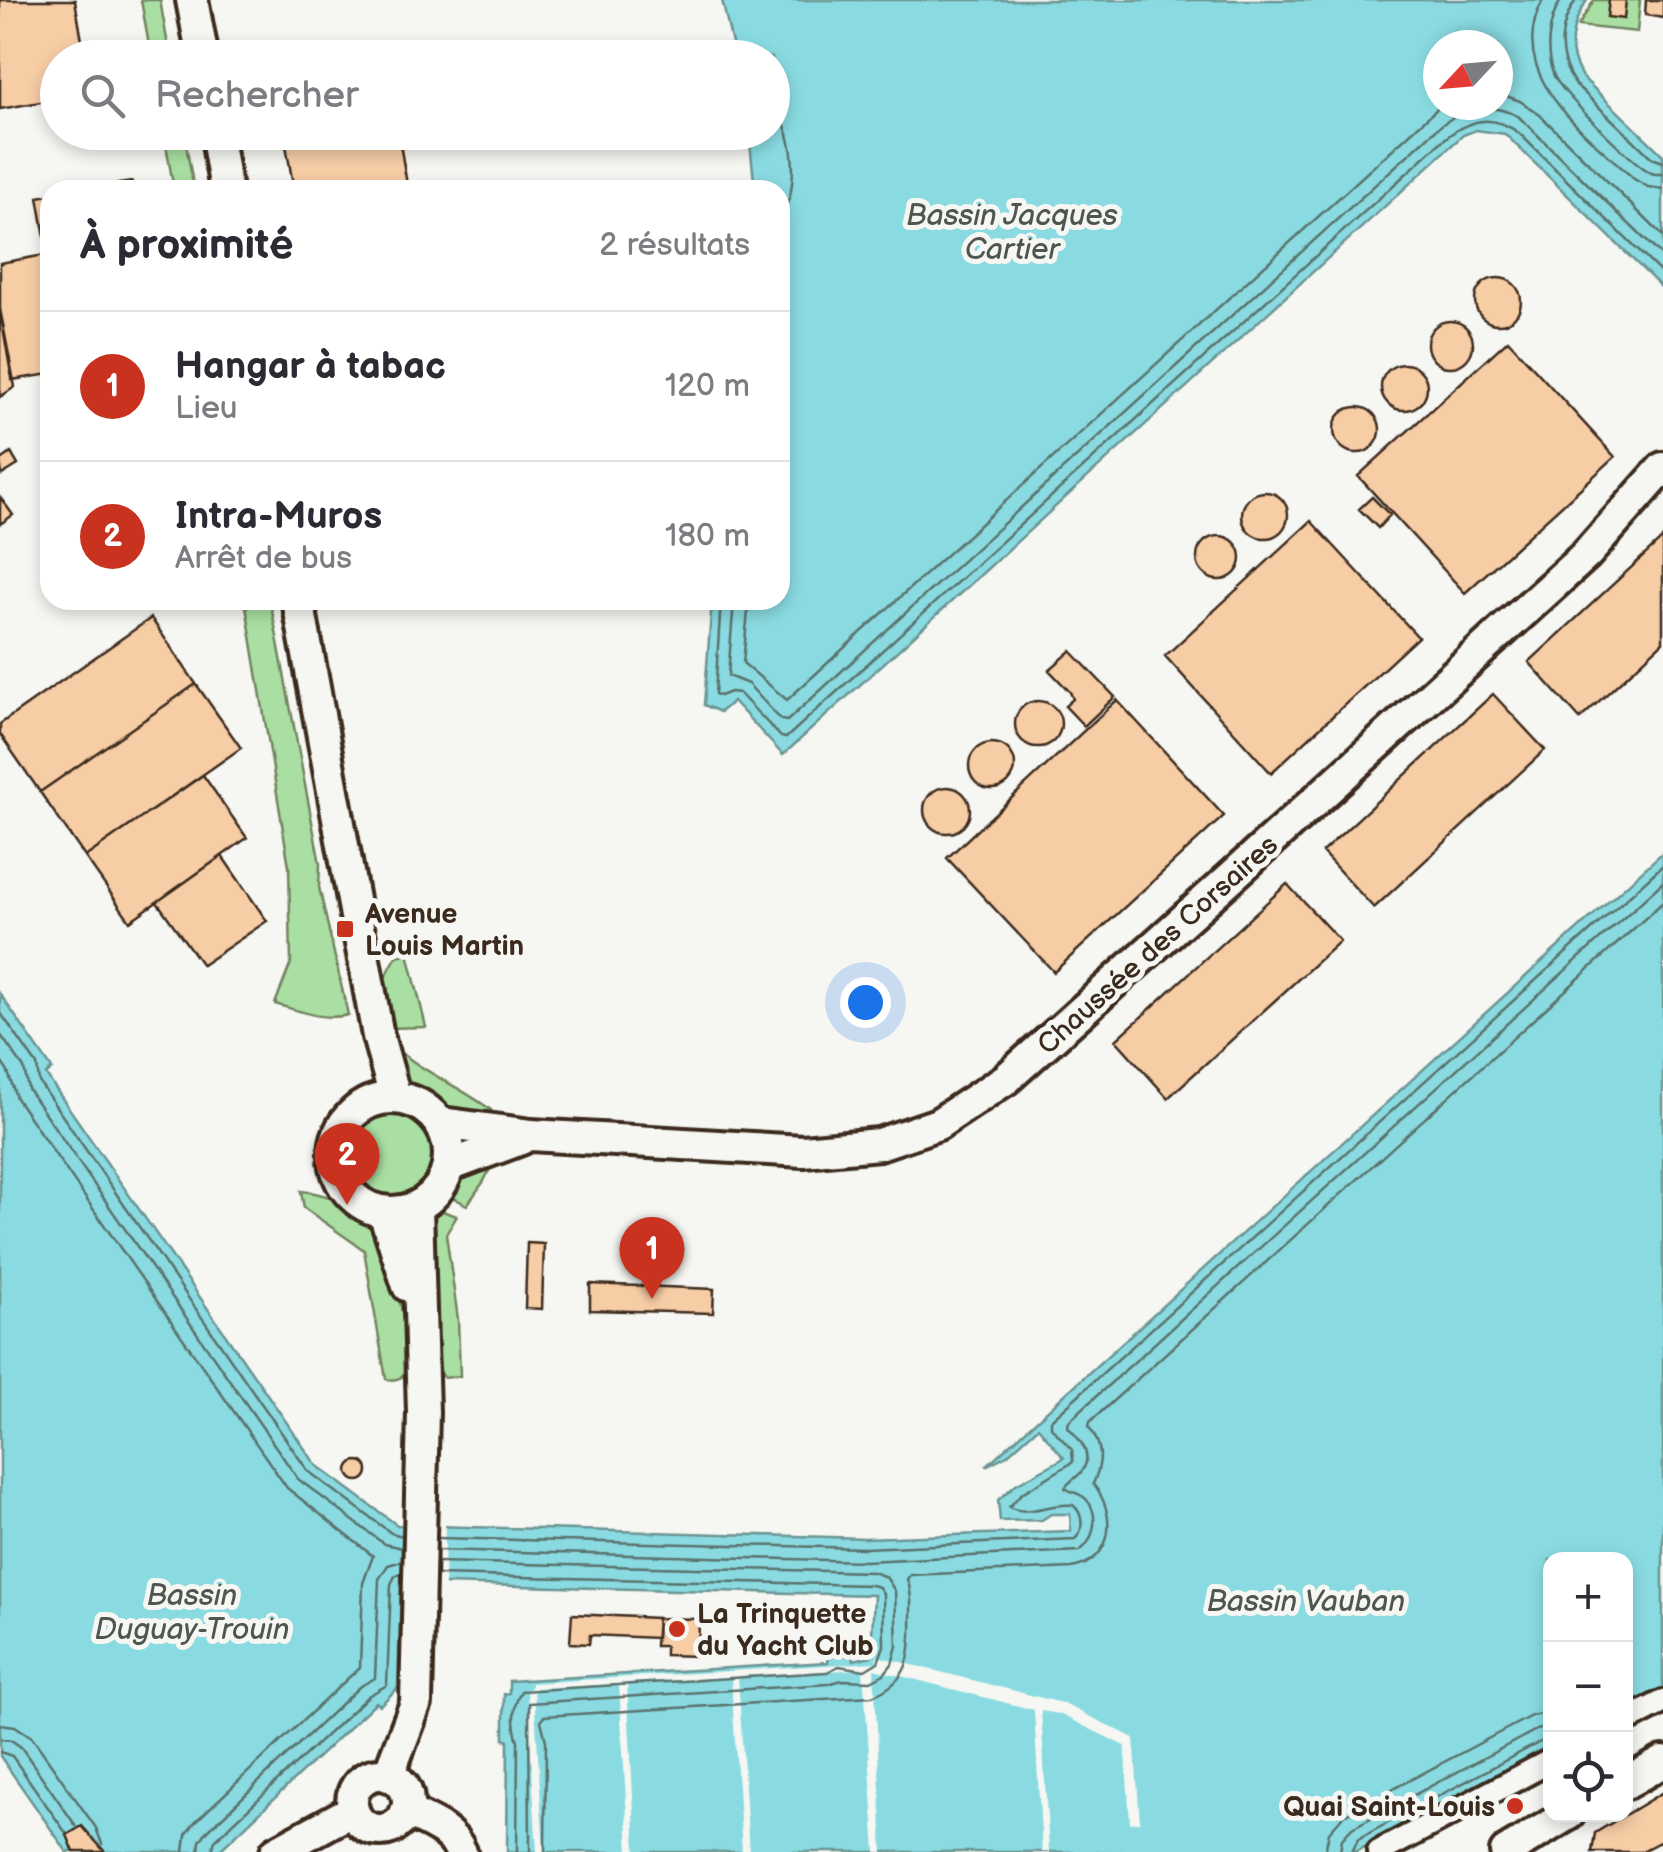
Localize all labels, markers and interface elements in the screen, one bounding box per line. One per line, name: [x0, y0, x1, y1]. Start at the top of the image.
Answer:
north arrow: [1423, 30, 1513, 120]
search box: [40, 40, 790, 150]
icon: search: [75, 68, 130, 123]
text: Rechercher: [155, 73, 359, 118]
water label: Bassin Jacques Cartier: [906, 198, 1118, 268]
text: À proximité: [80, 220, 293, 271]
text: 2 résultats: [599, 226, 750, 265]
text: Hangar à tabac: [175, 344, 446, 389]
text: 1: [106, 367, 119, 406]
text: 120 m: [665, 367, 750, 406]
text: Lieu: [175, 389, 238, 428]
text: Intra-Muros: [175, 494, 382, 539]
text: 2: [103, 517, 122, 556]
text: 180 m: [665, 517, 750, 556]
text: Arrêt de bus: [175, 539, 352, 578]
street label: Chaussée des Corsaires: [1031, 828, 1285, 1062]
place label: Avenue Louis Martin: [364, 898, 524, 963]
marker: Avenue Louis Martin: [334, 918, 356, 940]
your location: [840, 977, 891, 1028]
pin: 2: [314, 1122, 380, 1205]
pin: 1: [620, 1216, 684, 1299]
map controls: [1543, 1552, 1633, 1822]
button: +: [1543, 1552, 1633, 1642]
water label: Bassin Duguay-Trouin: [95, 1578, 289, 1648]
water label: Bassin Vauban: [1207, 1584, 1405, 1620]
place label: La Trinquette du Yacht Club: [697, 1598, 874, 1663]
marker: La Trinquette du Yacht Club: [666, 1618, 688, 1640]
button: −: [1543, 1642, 1633, 1732]
button: locate: [1543, 1732, 1633, 1822]
place label: Quai Saint-Louis: [1283, 1791, 1495, 1824]
marker: Quai Saint-Louis: [1504, 1795, 1526, 1817]

